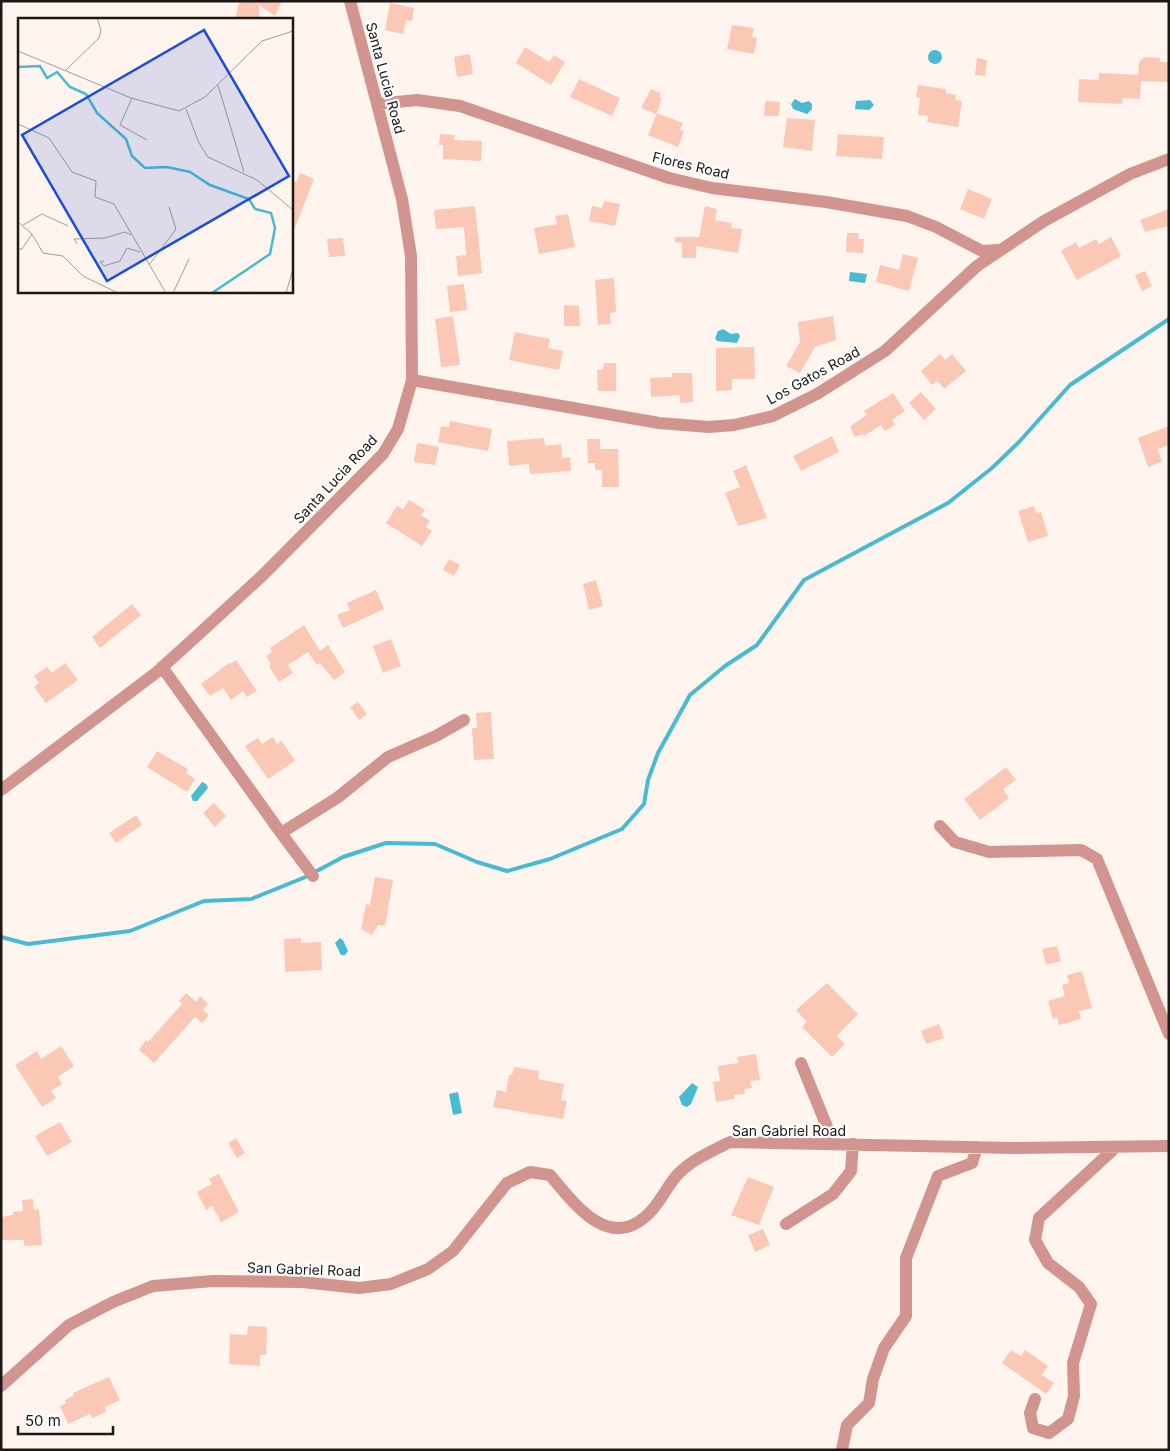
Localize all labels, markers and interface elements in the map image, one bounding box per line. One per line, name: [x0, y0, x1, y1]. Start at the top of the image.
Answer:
inset map: [18, 18, 292, 292]
street label: Santa Lucia Road: [363, 20, 409, 136]
street label: Flores Road: [651, 148, 731, 182]
street label: Los Gatos Road: [763, 342, 863, 408]
street label: Santa Lucia Road: [290, 431, 380, 527]
street label: San Gabriel Road: [732, 1122, 846, 1139]
street label: San Gabriel Road: [247, 1259, 361, 1279]
scale bar: [18, 1404, 112, 1436]
text: 50 m: [25, 1411, 61, 1430]

